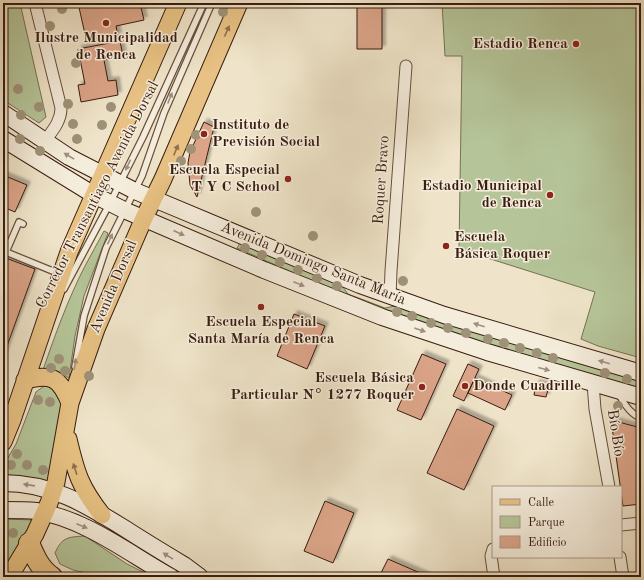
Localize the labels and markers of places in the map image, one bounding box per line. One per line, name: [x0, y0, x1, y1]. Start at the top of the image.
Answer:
marker: Ilustre Municipalidad de Renca: [101, 18, 111, 28]
place label: Ilustre Municipalidad de Renca: [34, 31, 178, 63]
place label: Estadio Renca: [473, 37, 568, 52]
marker: Estadio Renca: [571, 39, 581, 49]
place label: Instituto de Previsión Social: [212, 118, 320, 150]
marker: Instituto de Previsión Social: [199, 129, 209, 139]
place label: Escuela Especial T Y C School: [169, 163, 280, 195]
marker: Escuela Especial T Y C School: [283, 174, 293, 184]
place label: Estadio Municipal de Renca: [422, 179, 542, 211]
marker: Estadio Municipal de Renca: [545, 190, 555, 200]
place label: Escuela Básica Roquer: [454, 230, 551, 262]
marker: Escuela Básica Roquer: [441, 241, 451, 251]
marker: Escuela Especial Santa María de Renca: [256, 302, 266, 312]
place label: Escuela Especial Santa María de Renca: [188, 315, 335, 347]
place label: Escuela Básica Particular N° 1277 Roquer: [230, 371, 414, 403]
place label: Donde Cuadrille: [473, 379, 581, 394]
marker: Donde Cuadrille: [460, 381, 470, 391]
marker: Escuela Básica Particular N° 1277 Roquer: [417, 382, 427, 392]

